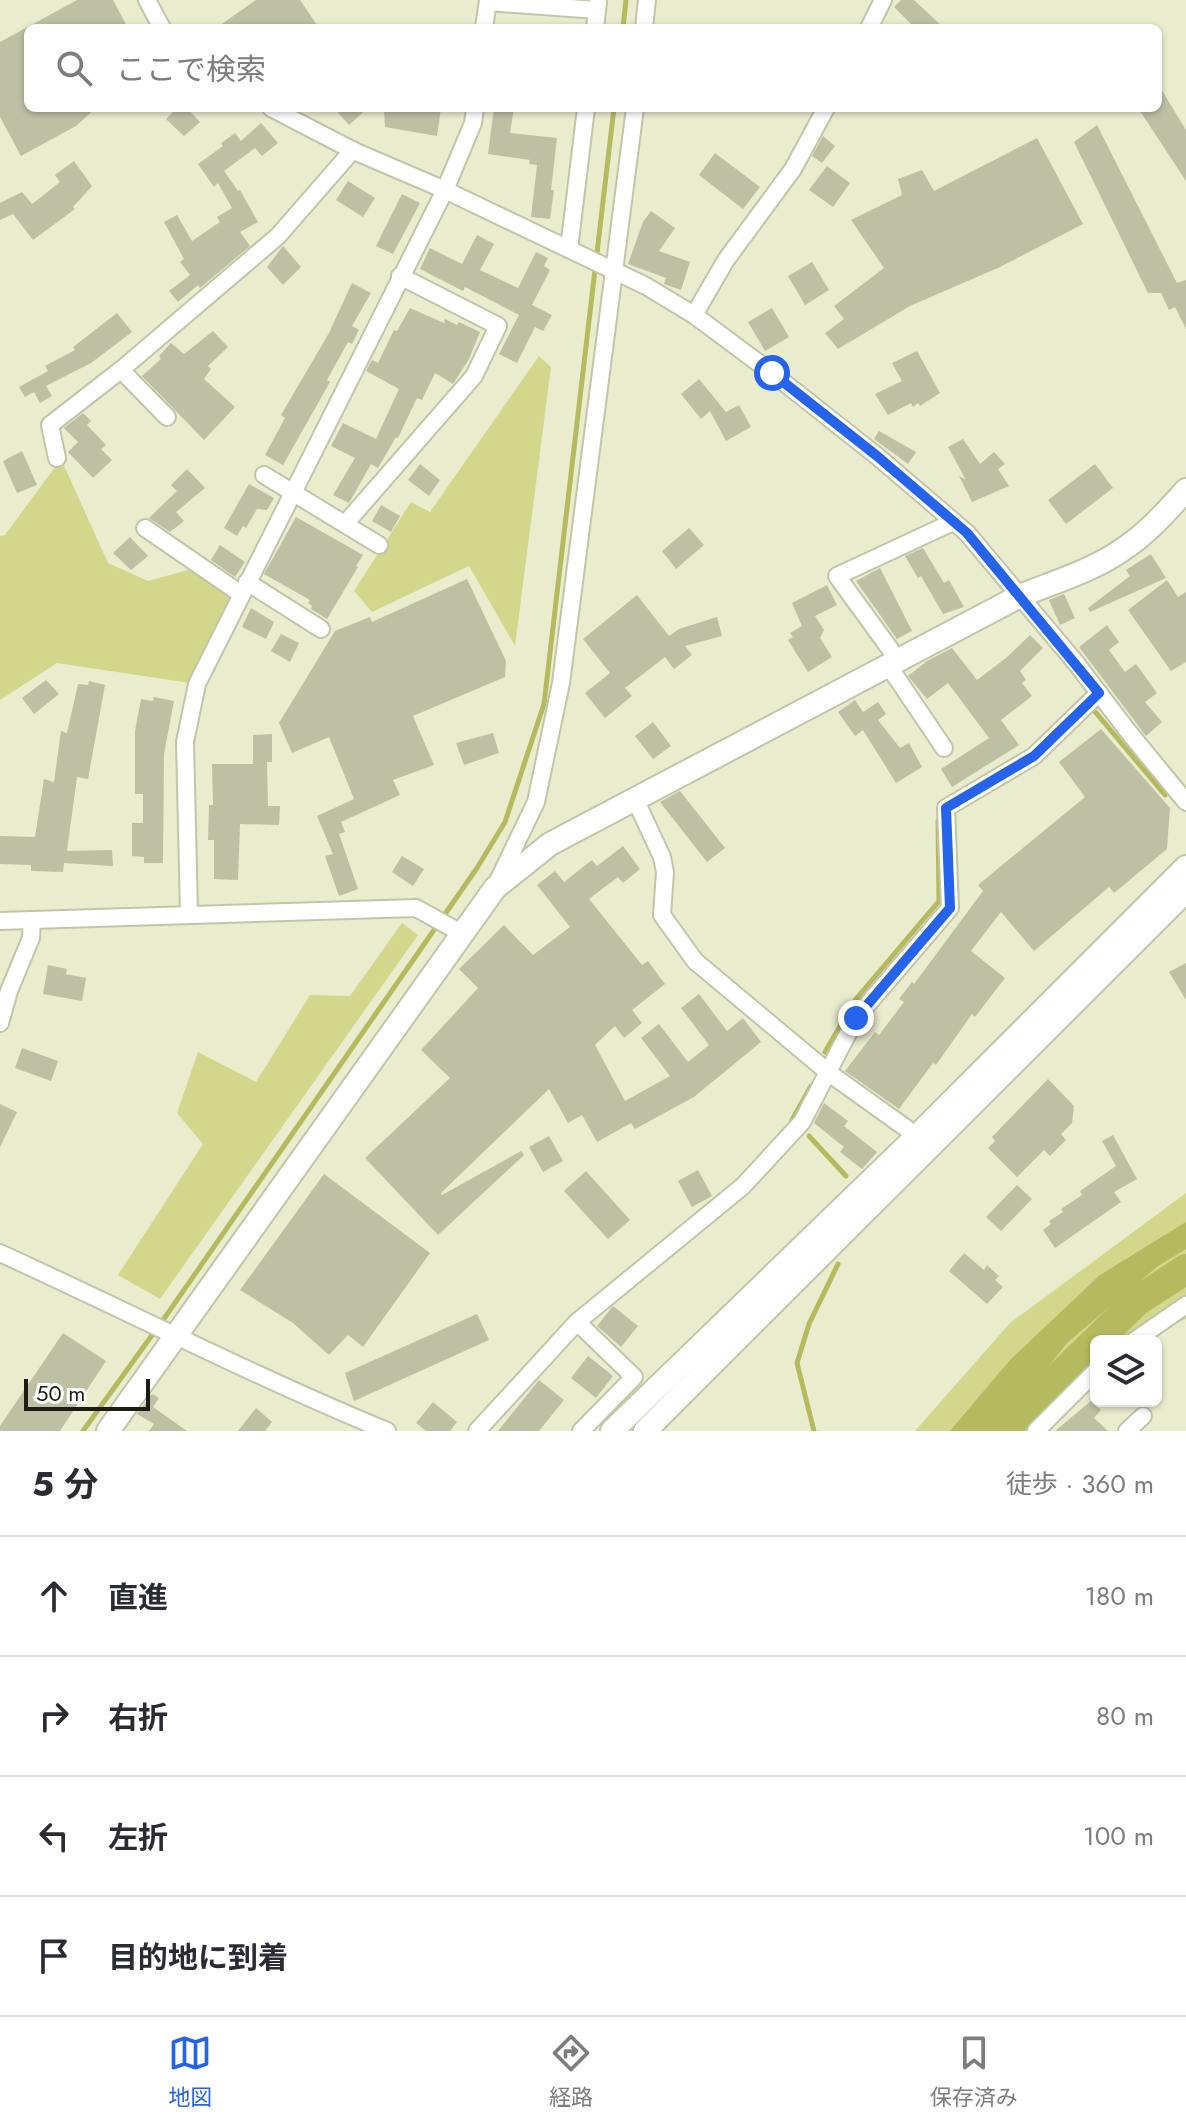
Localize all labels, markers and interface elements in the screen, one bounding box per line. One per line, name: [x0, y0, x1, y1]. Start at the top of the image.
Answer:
search box: [24, 24, 1162, 112]
icon: search: [52, 46, 96, 90]
text: ここで検索: [116, 48, 266, 91]
route start: [754, 355, 790, 391]
route end: [838, 1000, 874, 1036]
map controls: [1090, 1335, 1162, 1407]
button: layers: [1090, 1335, 1162, 1407]
scale bar: [24, 1375, 150, 1411]
text: 50 m: [36, 1377, 85, 1409]
text: 5 分: [32, 1460, 98, 1509]
text: 徒歩 · 360 m: [1006, 1465, 1154, 1503]
icon: ahead: [32, 1574, 76, 1618]
text: 直進: [108, 1576, 168, 1619]
text: 180 m: [1084, 1577, 1154, 1615]
icon: right: [32, 1694, 76, 1738]
text: 右折: [108, 1696, 168, 1739]
text: 80 m: [1096, 1697, 1154, 1735]
icon: left: [32, 1814, 76, 1858]
text: 左折: [108, 1816, 168, 1859]
text: 100 m: [1083, 1817, 1154, 1855]
icon: arrive: [32, 1934, 76, 1978]
text: 目的地に到着: [108, 1936, 288, 1979]
tab: 地図: [168, 2031, 212, 2113]
tab: 経路: [549, 2031, 593, 2113]
tab: 保存済み: [930, 2031, 1018, 2113]

